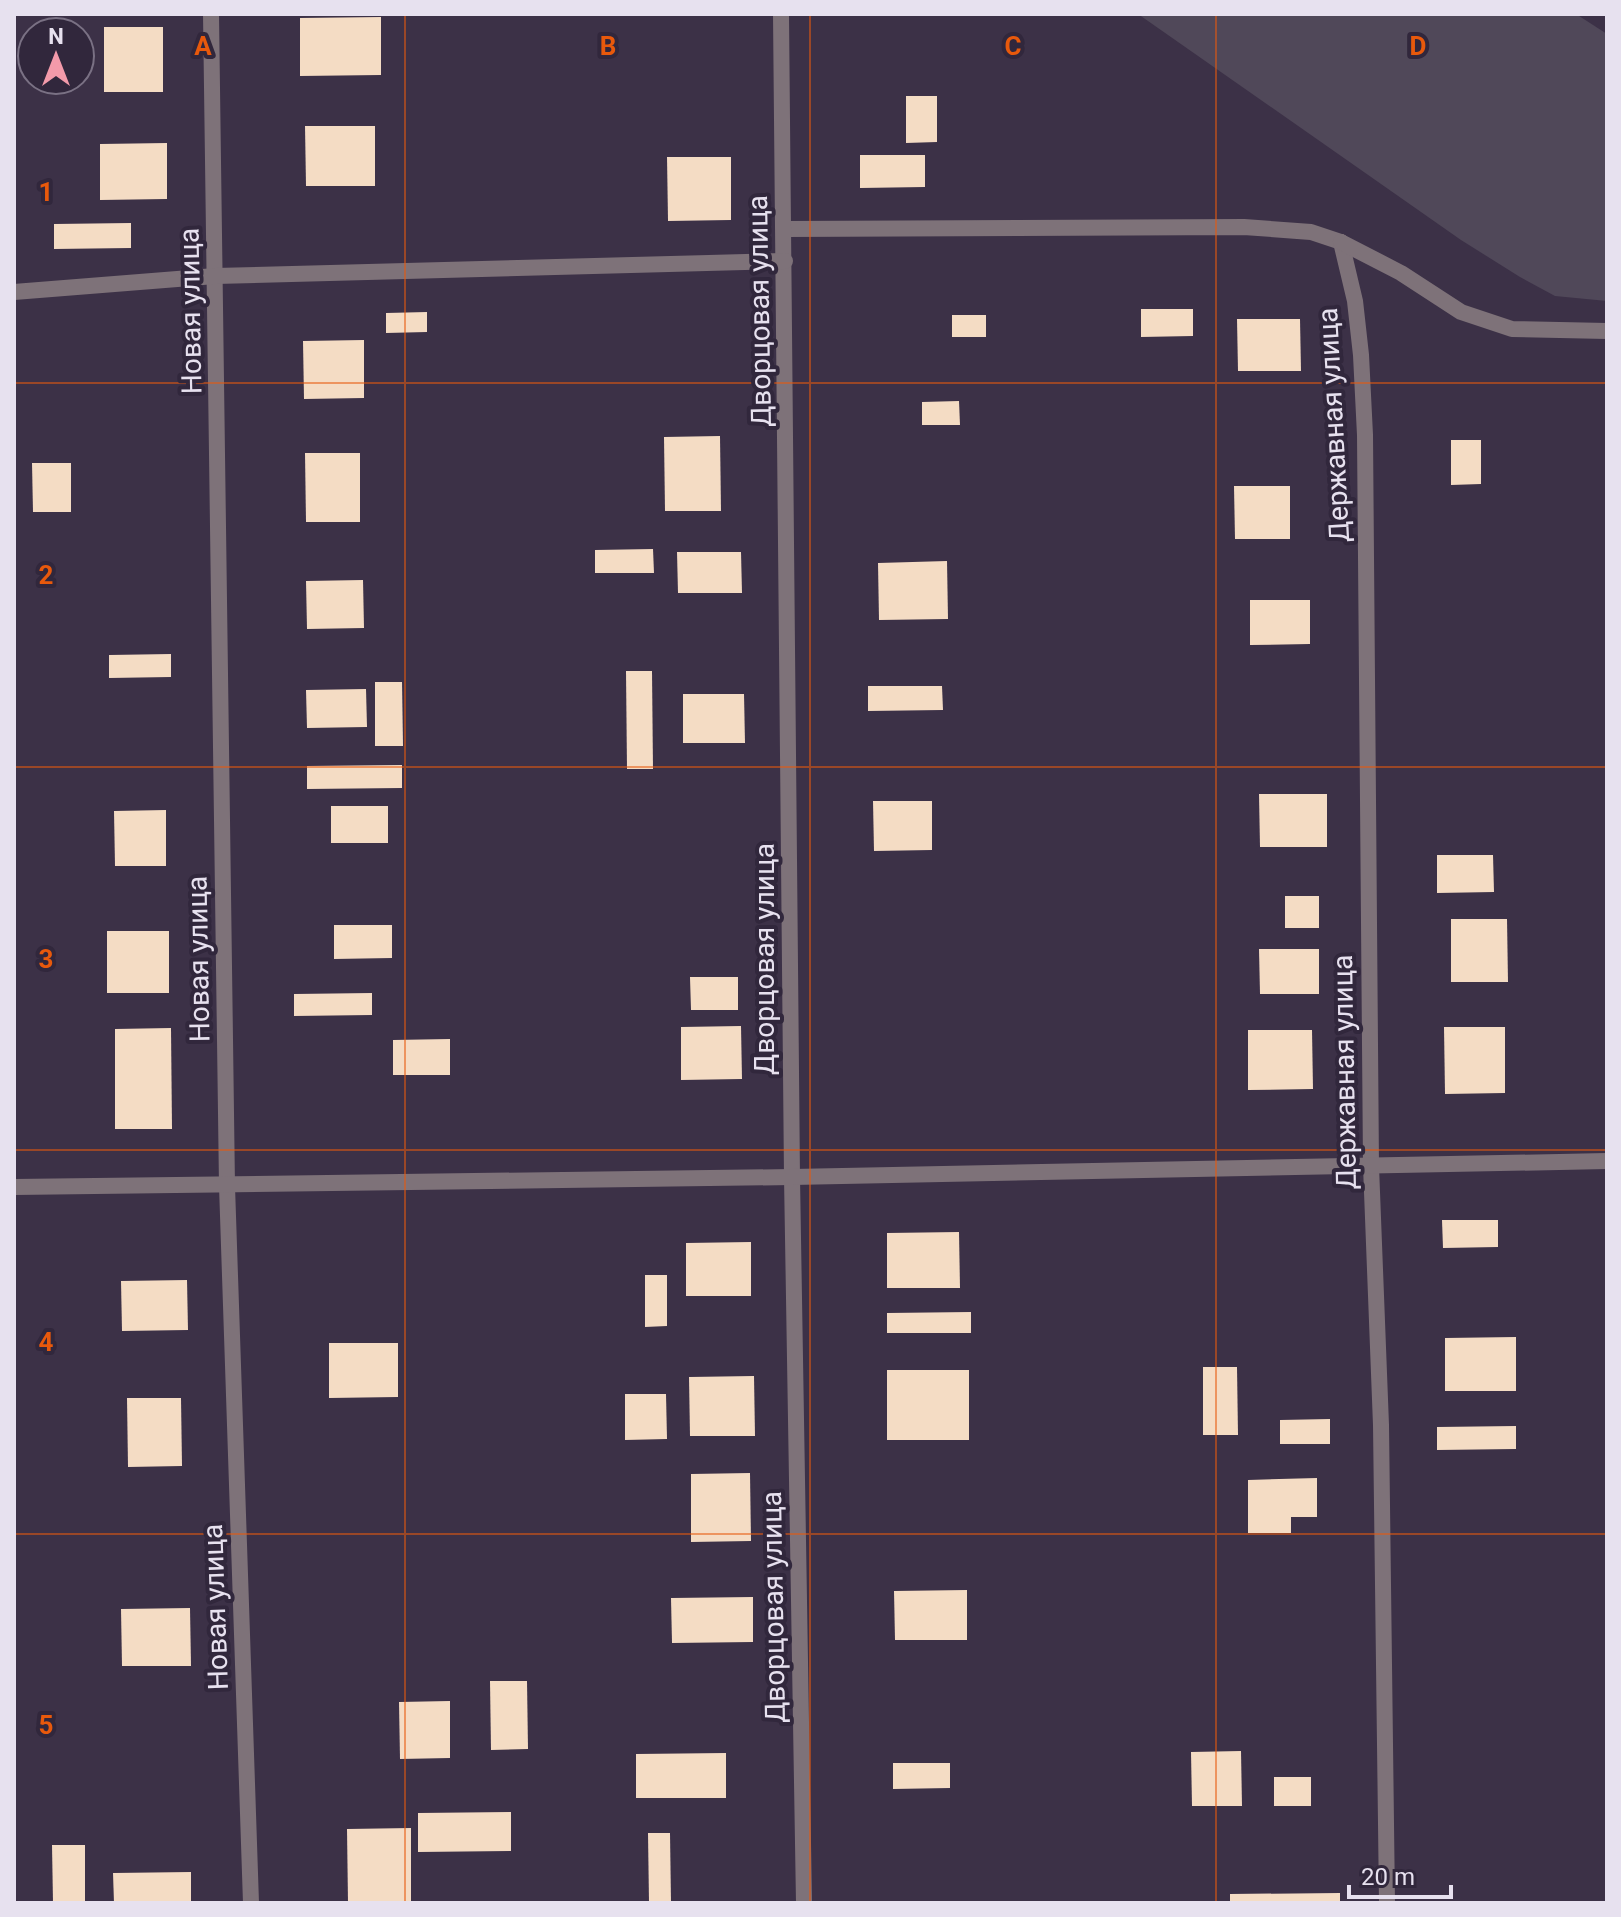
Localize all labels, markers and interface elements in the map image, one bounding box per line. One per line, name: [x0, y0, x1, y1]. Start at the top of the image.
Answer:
north arrow: [16, 16, 96, 96]
text: N: [48, 24, 64, 49]
text: A: [194, 31, 212, 61]
text: B: [600, 31, 616, 61]
text: C: [1004, 31, 1022, 61]
text: D: [1410, 31, 1426, 61]
text: 1: [39, 177, 53, 207]
street label: Дворцовая улица: [741, 195, 778, 427]
street label: Новая улица: [173, 228, 208, 394]
street label: Державная улица: [1311, 307, 1356, 543]
text: 2: [39, 560, 53, 590]
street label: Дворцовая улица: [748, 843, 781, 1075]
street label: Новая улица: [181, 876, 216, 1042]
text: 3: [39, 944, 53, 974]
street label: Державная улица: [1326, 954, 1363, 1190]
text: 4: [39, 1327, 54, 1357]
street label: Дворцовая улица: [755, 1491, 792, 1723]
street label: Новая улица: [196, 1523, 235, 1691]
text: 5: [39, 1710, 53, 1740]
scale bar: [1349, 1849, 1451, 1899]
text: 20 m: [1361, 1863, 1415, 1891]

